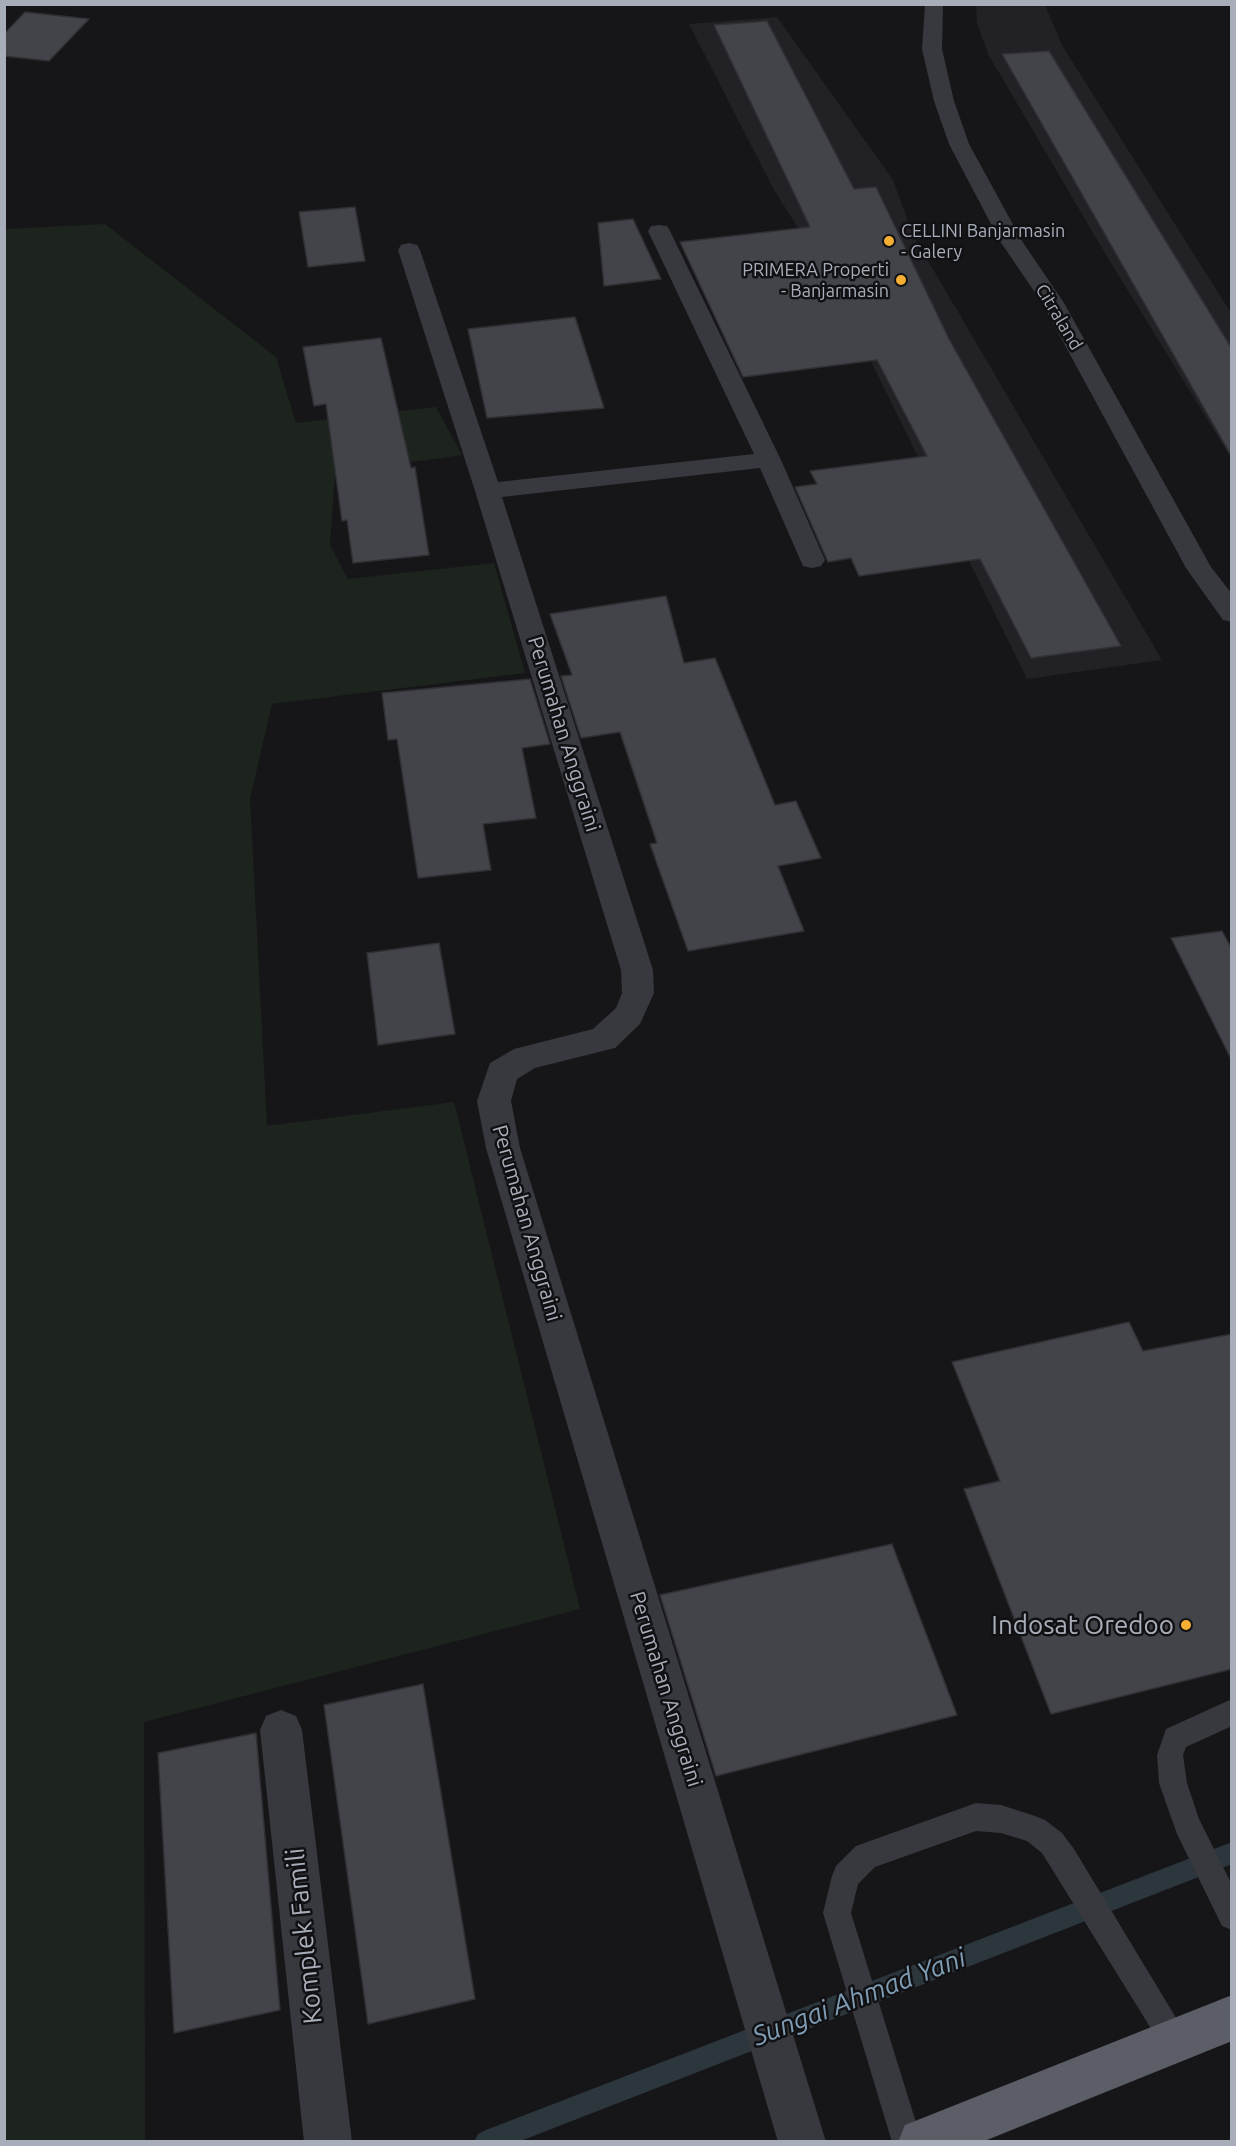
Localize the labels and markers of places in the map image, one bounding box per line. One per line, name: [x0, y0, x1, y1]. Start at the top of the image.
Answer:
place label: CELLINI Banjarmasin - Galery: [901, 220, 1065, 262]
marker: CELLINI Banjarmasin - Galery: [882, 234, 896, 248]
place label: PRIMERA Properti - Banjarmasin: [742, 259, 889, 302]
marker: PRIMERA Properti - Banjarmasin: [894, 273, 908, 287]
place label: Indosat Oredoo: [991, 1609, 1174, 1641]
marker: Indosat Oredoo: [1179, 1618, 1193, 1632]

